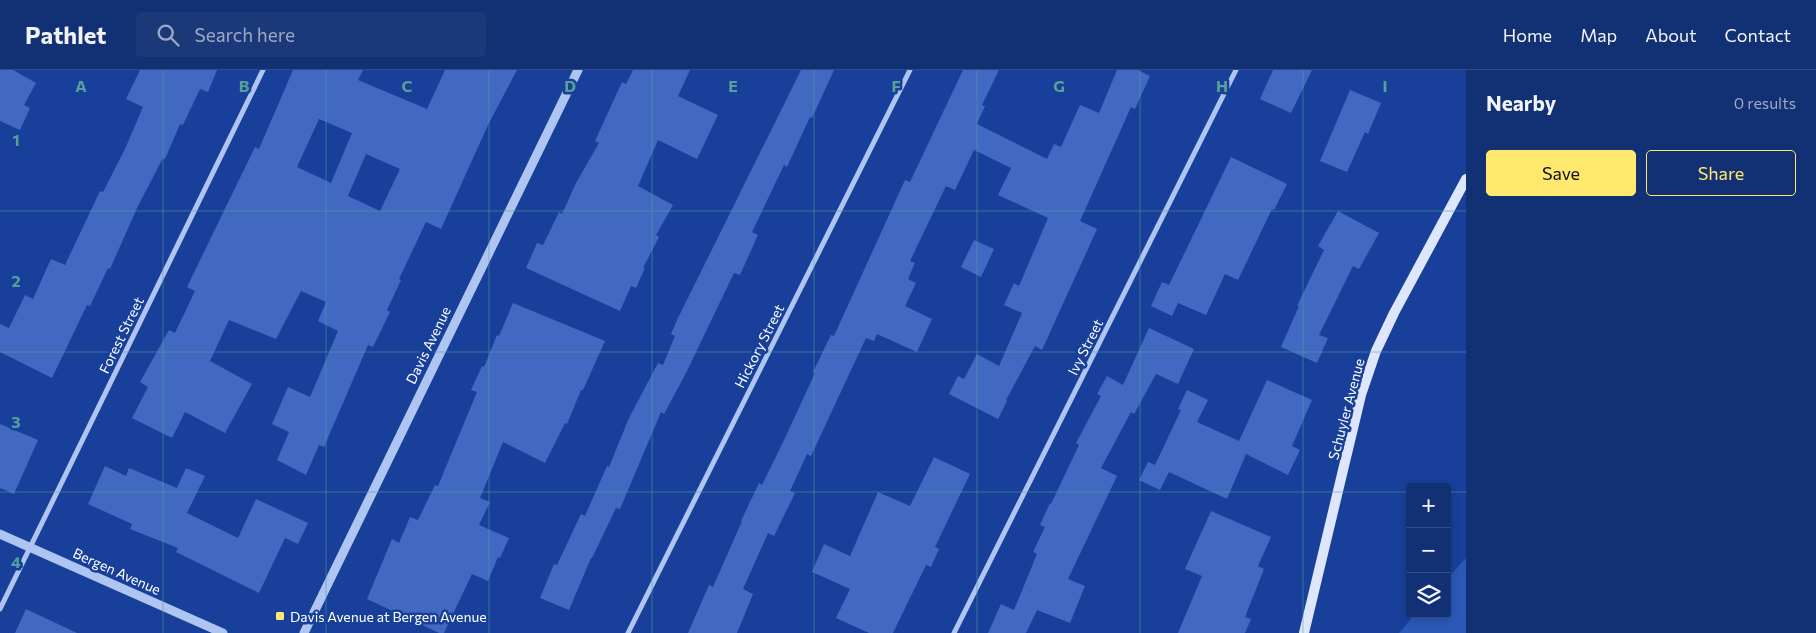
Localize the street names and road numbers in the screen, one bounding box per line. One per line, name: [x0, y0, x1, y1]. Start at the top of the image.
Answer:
street label: Forest Street: [95, 294, 147, 376]
street label: Hickory Street: [731, 301, 788, 391]
street label: Davis Avenue: [402, 304, 454, 386]
street label: Ivy Street: [1064, 316, 1106, 378]
street label: Schuyler Avenue: [1324, 357, 1368, 461]
street label: Bergen Avenue: [70, 544, 164, 598]

